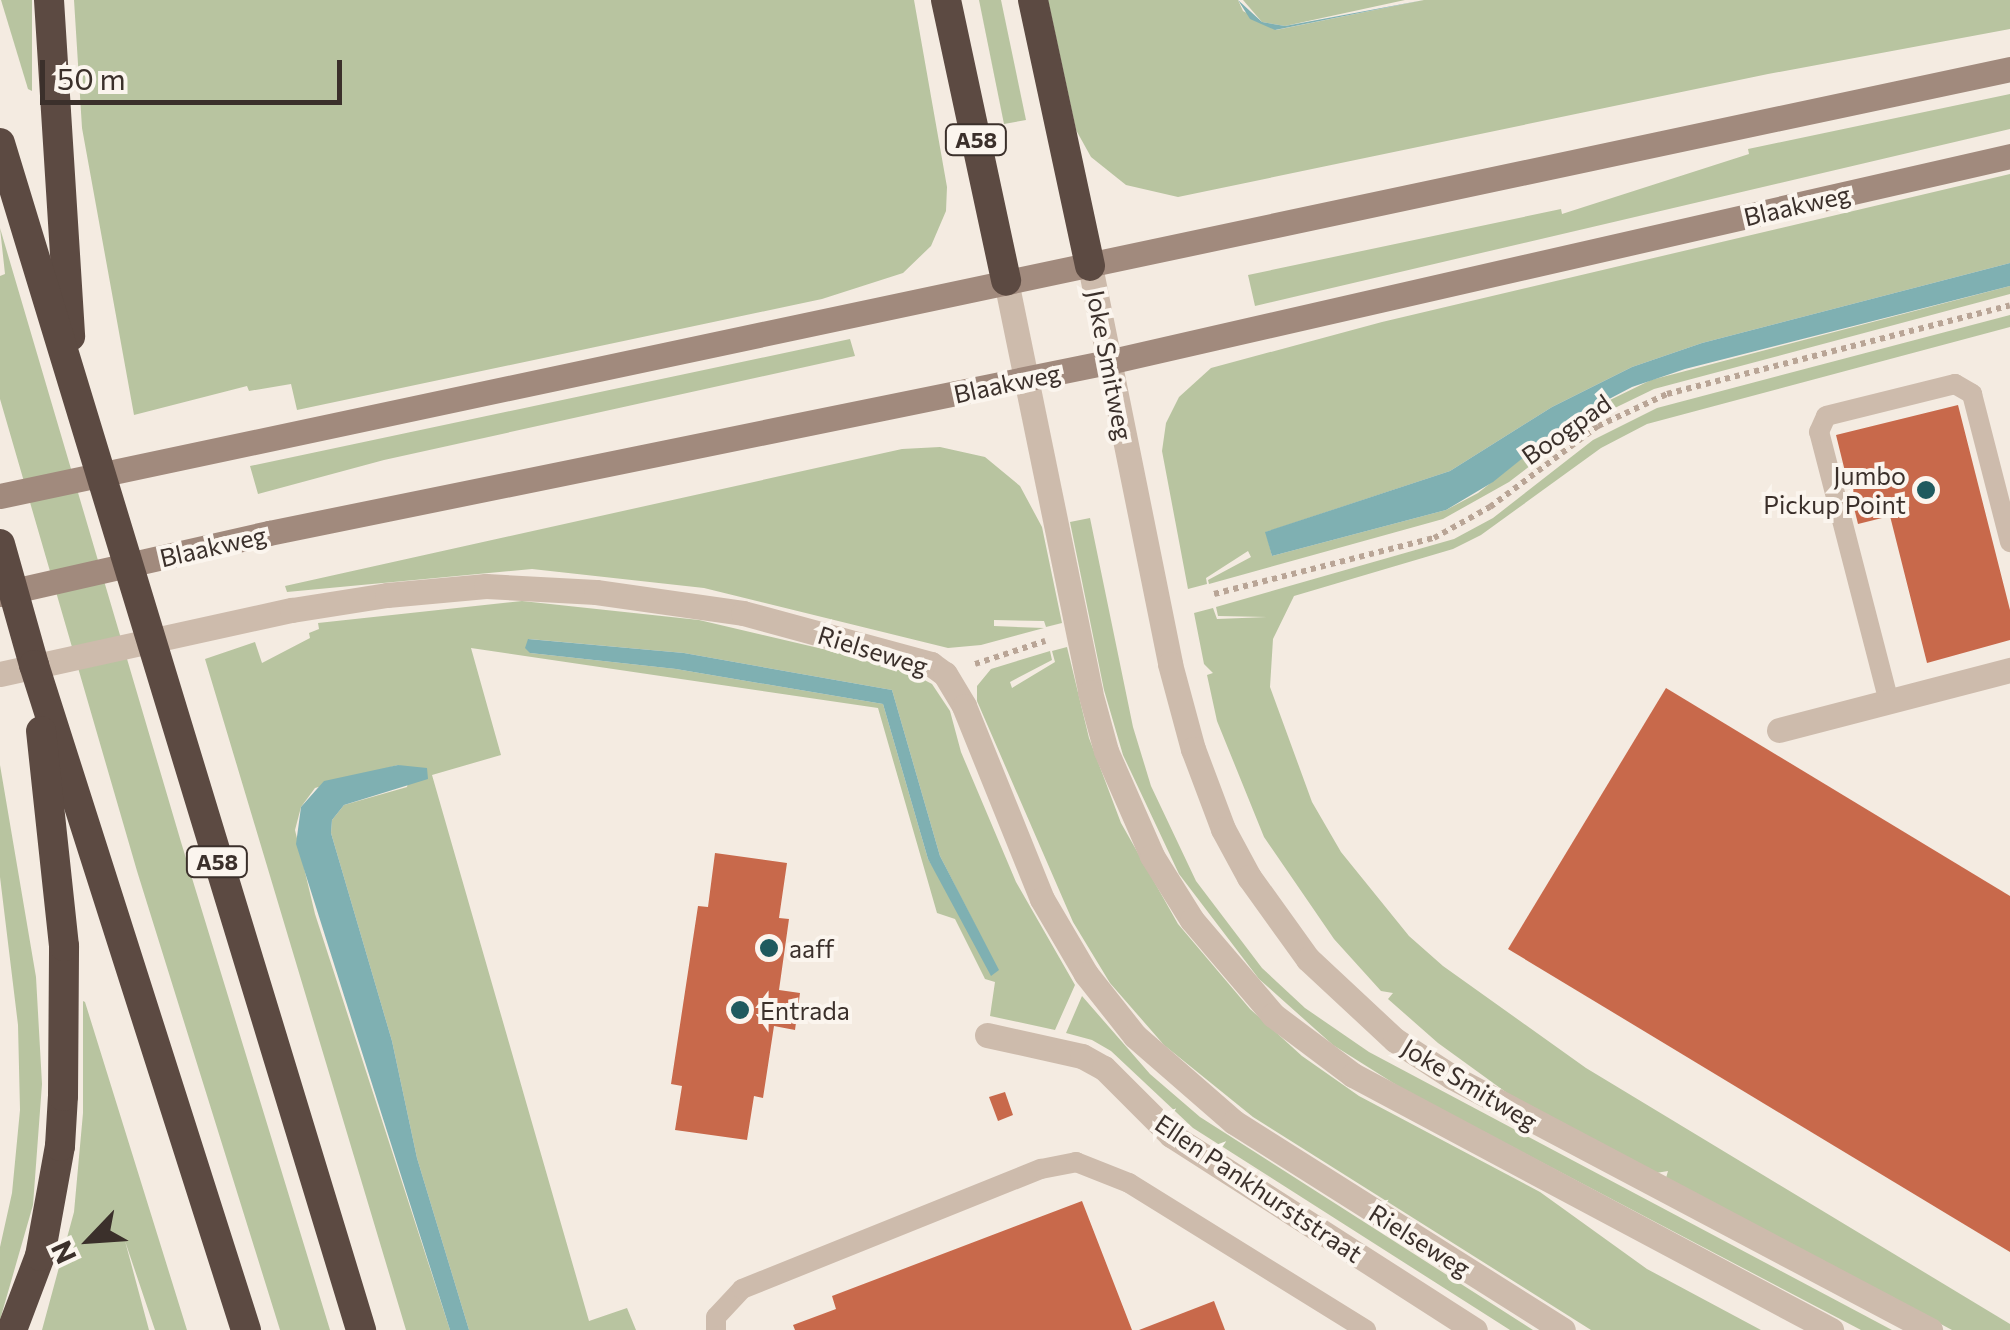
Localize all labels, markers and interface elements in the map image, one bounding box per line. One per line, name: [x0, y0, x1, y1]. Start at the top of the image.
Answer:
scale bar: [45, 40, 348, 102]
text: 50 m: [57, 59, 126, 96]
road number: A58: [944, 123, 1008, 157]
street label: Blaakweg: [1741, 178, 1853, 232]
street label: Joke Smitweg: [1081, 287, 1139, 443]
street label: Blaakweg: [951, 357, 1063, 409]
street label: Boogpad: [1516, 387, 1616, 471]
place label: Jumbo Pickup Point: [1763, 461, 1906, 520]
marker: Jumbo Pickup Point: [1915, 479, 1937, 501]
street label: Blaakweg: [157, 519, 269, 573]
street label: Rielseweg: [814, 619, 932, 681]
road number: A58: [184, 845, 250, 879]
place label: aaff: [789, 933, 834, 963]
marker: aaff: [758, 937, 780, 959]
place label: Entrada: [760, 995, 850, 1025]
marker: Entrada: [729, 999, 751, 1021]
street label: Joke Smitweg: [1397, 1032, 1543, 1136]
street label: Ellen Pankhurststraat: [1150, 1107, 1368, 1269]
north arrow: [40, 1190, 140, 1290]
street label: Rielseweg: [1364, 1197, 1476, 1283]
text: N: [43, 1236, 83, 1269]

